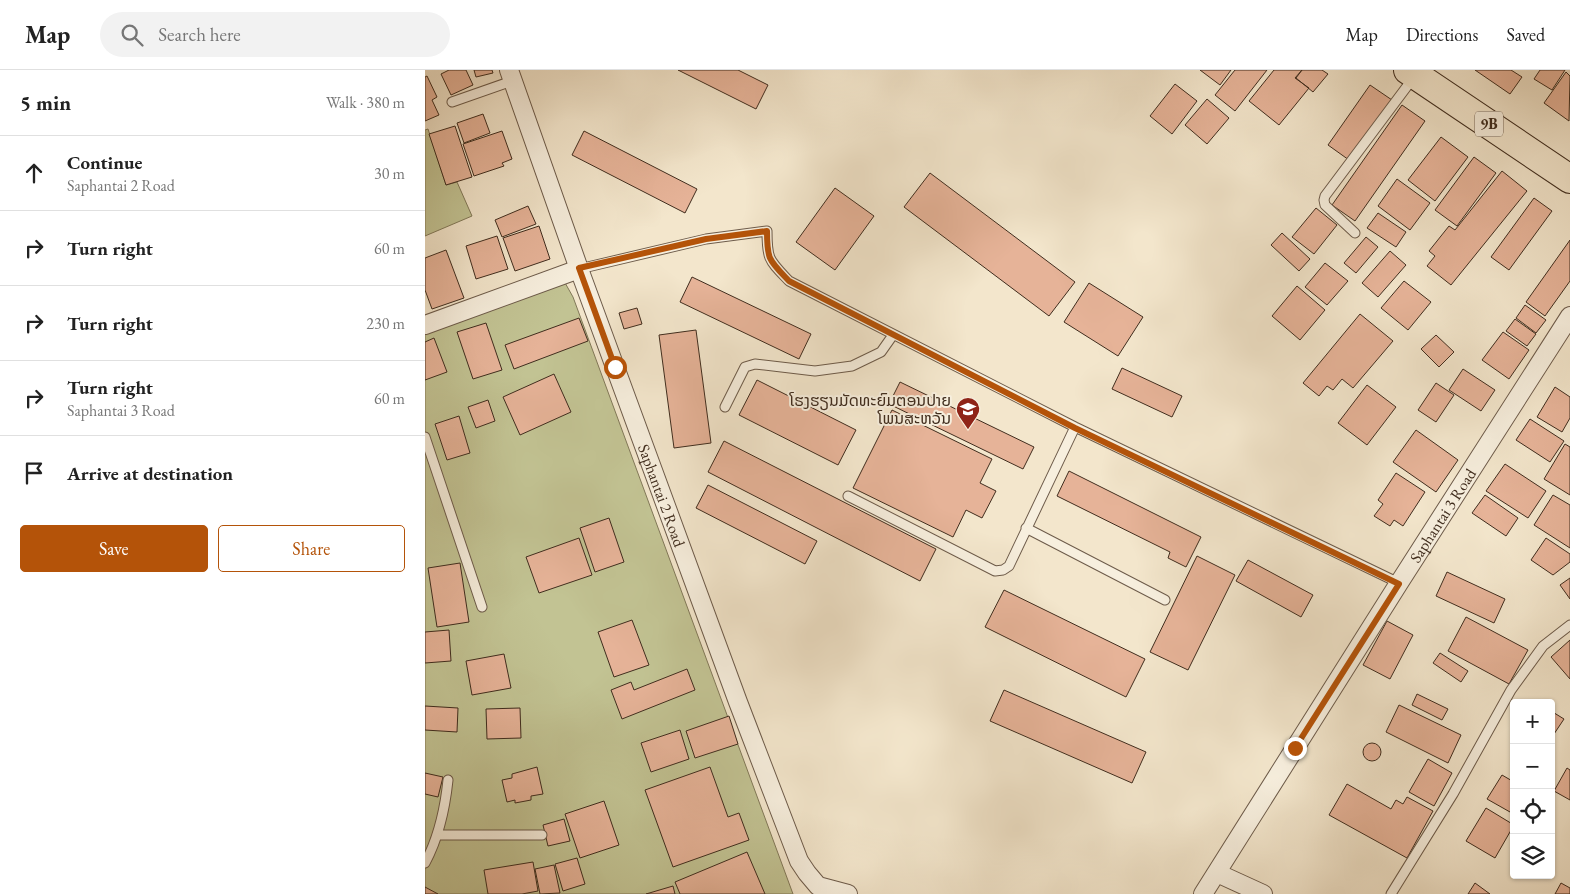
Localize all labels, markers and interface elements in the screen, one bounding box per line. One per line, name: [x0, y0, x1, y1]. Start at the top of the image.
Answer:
search box: [100, 12, 450, 57]
text: Map: [25, 19, 70, 50]
icon: search: [118, 21, 146, 49]
text: Search here: [158, 22, 241, 47]
text: Map: [1346, 23, 1378, 46]
text: Directions: [1406, 23, 1478, 46]
text: Saved: [1506, 23, 1545, 46]
text: 5 min: [20, 89, 71, 116]
text: Walk · 380 m: [326, 92, 405, 113]
road number: 9B: [1475, 112, 1503, 136]
text: Continue: [67, 150, 142, 175]
icon: ahead: [20, 159, 48, 187]
text: 30 m: [374, 163, 405, 184]
text: Saphantai 2 Road: [67, 175, 175, 196]
icon: right: [20, 234, 48, 262]
text: Turn right: [67, 236, 153, 261]
text: 60 m: [374, 238, 405, 259]
icon: right: [20, 309, 48, 337]
text: Turn right: [67, 311, 153, 336]
text: 230 m: [366, 313, 405, 334]
route start: [604, 356, 627, 379]
text: Turn right: [67, 375, 153, 400]
icon: right: [20, 384, 48, 412]
text: 60 m: [374, 388, 405, 409]
place label: ໂຮງຮຽນມັດທະຍົມຕອນປາຍ ໂພນສະຫວັນ: [789, 390, 951, 429]
school or university icon: ໂຮງຮຽນມັດທະຍົມຕອນປາຍ ໂພນສະຫວັນ: [955, 396, 981, 430]
text: Saphantai 3 Road: [67, 400, 175, 421]
street label: Saphantai 2 Road: [633, 441, 690, 551]
icon: arrive: [20, 459, 48, 487]
text: Arrive at destination: [67, 461, 233, 486]
street label: Saphantai 3 Road: [1405, 464, 1481, 567]
button: Save: [20, 525, 208, 572]
button: Share: [218, 525, 405, 572]
map controls: [1510, 699, 1555, 879]
button: +: [1510, 699, 1555, 744]
route end: [1284, 737, 1307, 760]
button: −: [1510, 744, 1555, 789]
button: locate: [1510, 789, 1555, 834]
button: layers: [1510, 834, 1555, 879]

